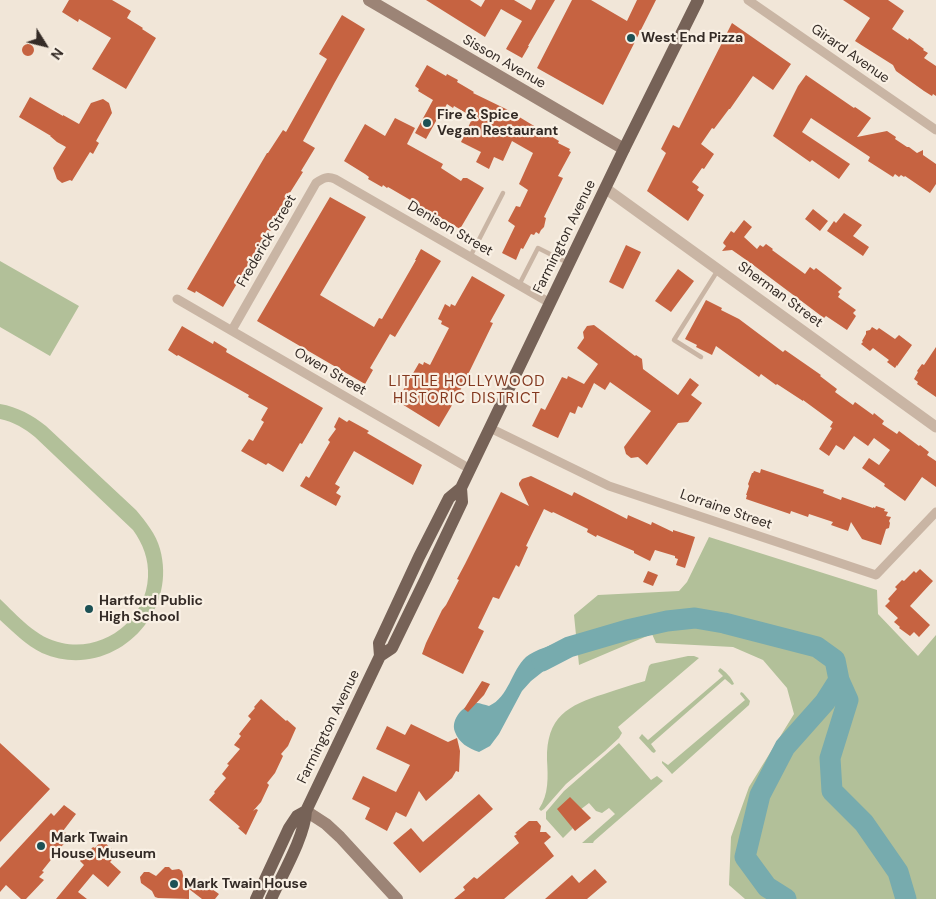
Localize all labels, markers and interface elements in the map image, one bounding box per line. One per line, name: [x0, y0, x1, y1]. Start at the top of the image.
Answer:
north arrow: [20, 20, 70, 70]
street label: Girard Avenue: [808, 21, 892, 87]
place label: West End Pizza: [641, 30, 743, 46]
street label: Sisson Avenue: [459, 31, 549, 93]
marker: West End Pizza: [625, 32, 637, 44]
text: N: [47, 44, 67, 63]
place label: Fire & Spice Vegan Restaurant: [437, 107, 558, 140]
marker: Fire & Spice Vegan Restaurant: [421, 117, 433, 129]
street label: Farmington Avenue: [530, 177, 600, 297]
street label: Frederick Street: [234, 192, 300, 290]
street label: Denison Street: [404, 198, 496, 260]
street label: Sherman Street: [734, 259, 826, 331]
street label: Owen Street: [291, 345, 369, 399]
district label: LITTLE HOLLYWOOD HISTORIC DISTRICT: [386, 373, 548, 408]
street label: Lorraine Street: [678, 486, 774, 534]
place label: Hartford Public High School: [99, 593, 203, 626]
marker: Hartford Public High School: [83, 603, 95, 615]
street label: Farmington Avenue: [294, 667, 364, 787]
place label: Mark Twain House Museum: [51, 830, 156, 862]
marker: Mark Twain House Museum: [35, 840, 47, 852]
place label: Mark Twain House: [184, 876, 307, 892]
marker: Mark Twain House: [168, 878, 180, 890]

